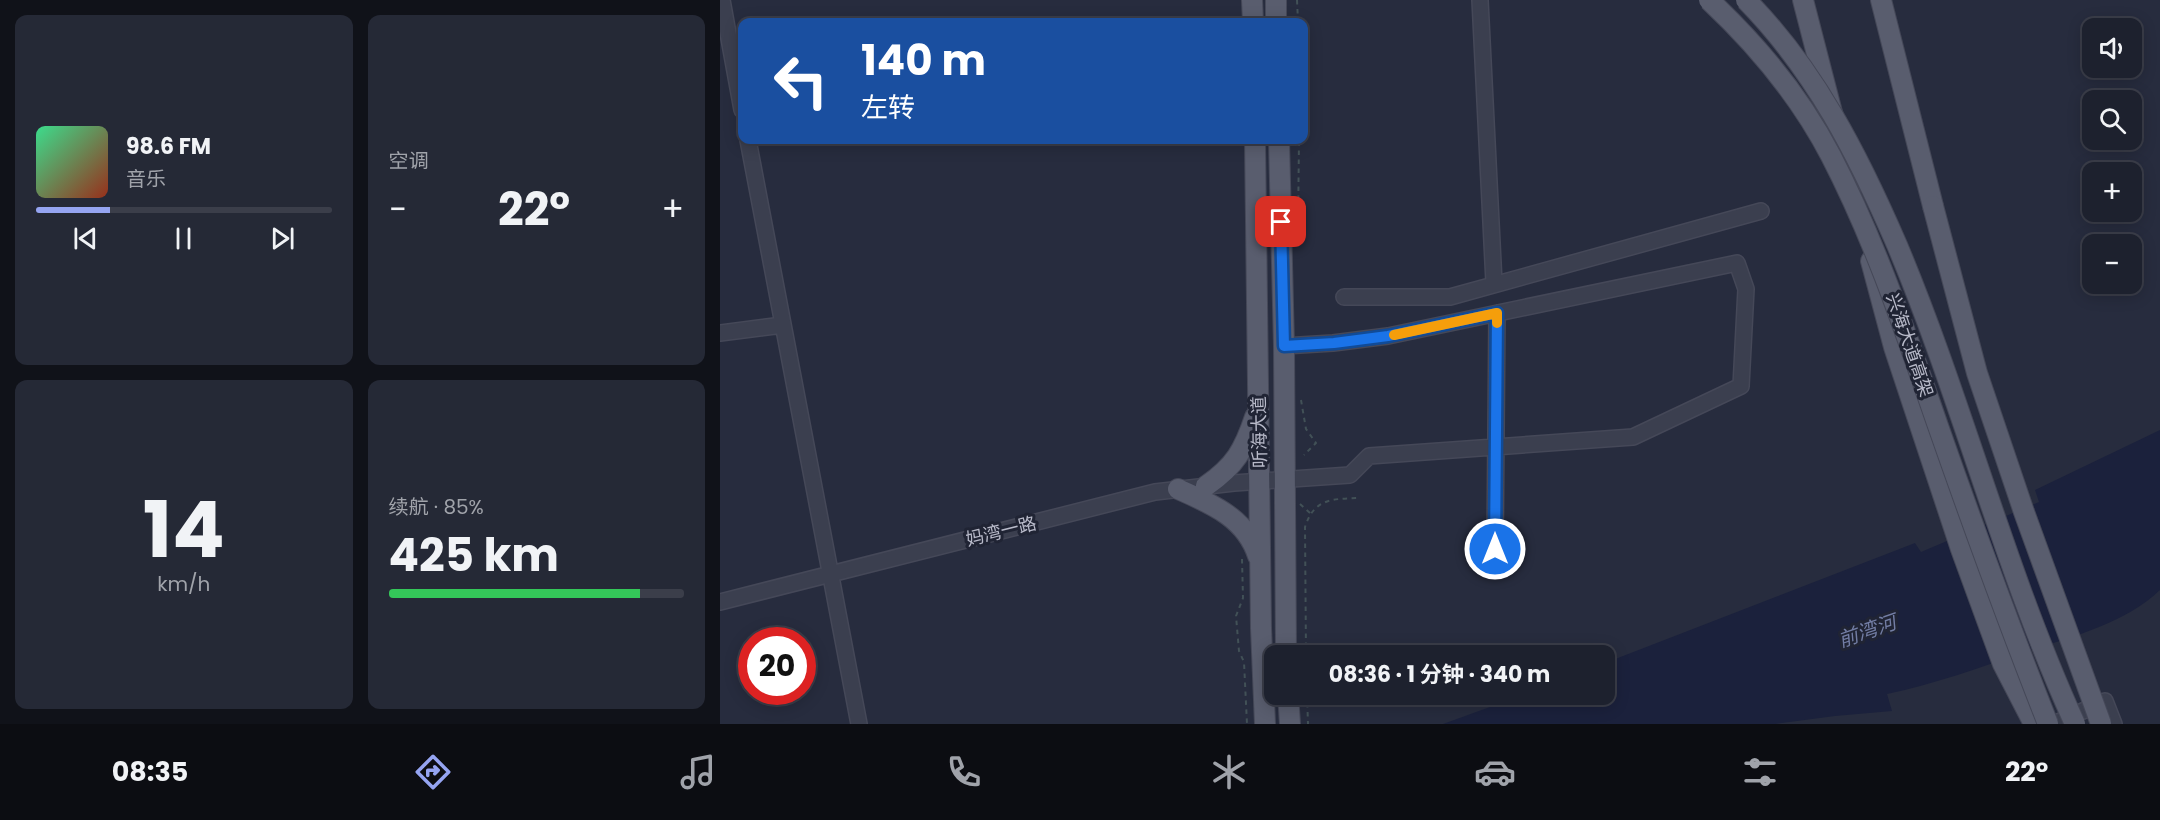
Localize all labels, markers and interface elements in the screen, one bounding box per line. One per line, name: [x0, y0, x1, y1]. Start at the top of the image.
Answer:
map controls: [2082, 18, 2142, 294]
button: sound: [2082, 18, 2142, 78]
text: 140 m: [861, 31, 986, 90]
icon: left: [762, 42, 840, 120]
text: 左转: [861, 89, 915, 126]
button: search: [2082, 90, 2142, 150]
text: 98.6 FM: [126, 131, 211, 162]
text: 空调: [389, 147, 429, 175]
button: +: [2082, 162, 2142, 222]
text: 音乐: [126, 165, 166, 193]
text: 22°: [498, 178, 570, 241]
text: −: [389, 186, 407, 233]
text: +: [661, 186, 684, 233]
pin: [1255, 196, 1306, 247]
icon: arrive: [1264, 205, 1297, 238]
icon: previous: [69, 222, 102, 255]
icon: pause: [167, 222, 200, 255]
icon: next: [266, 222, 299, 255]
button: −: [2082, 234, 2142, 294]
street label: 兴海大道高架: [1881, 290, 1939, 400]
street label: 听海大道: [1246, 396, 1272, 468]
text: 14: [143, 475, 225, 584]
text: 续航 · 85%: [389, 493, 484, 521]
street label: 妈湾一路: [963, 510, 1039, 552]
position arrow: [1463, 517, 1527, 581]
text: 425 km: [389, 524, 559, 587]
text: km/h: [157, 570, 210, 598]
water label: 前湾河: [1834, 607, 1904, 654]
speed limit sign: 20: [738, 627, 816, 705]
text: 08:36 · 1 分钟 · 340 m: [1329, 659, 1550, 690]
icon: directions: [412, 751, 454, 793]
icon: music: [677, 751, 719, 793]
icon: phone: [943, 751, 985, 793]
icon: climate: [1208, 751, 1250, 793]
icon: car: [1474, 751, 1516, 793]
icon: filters: [1739, 751, 1781, 793]
text: 08:35: [112, 753, 188, 790]
text: 22°: [2005, 753, 2048, 790]

